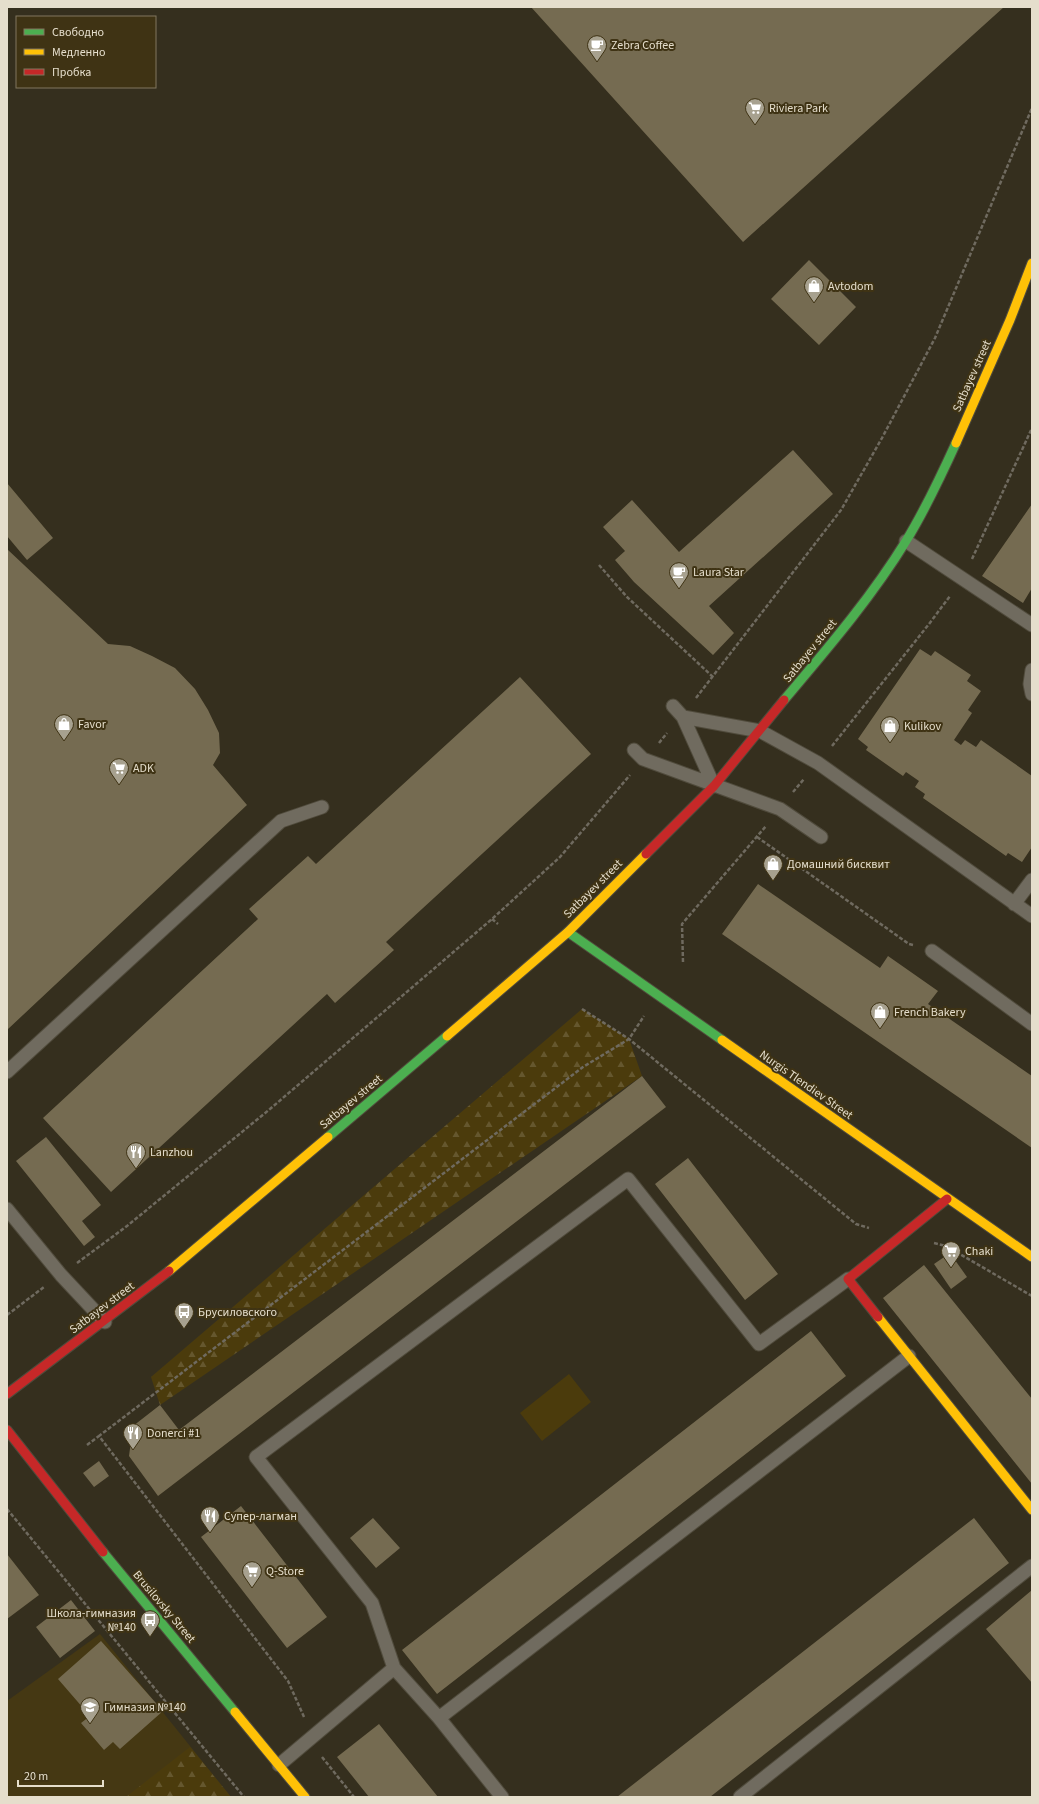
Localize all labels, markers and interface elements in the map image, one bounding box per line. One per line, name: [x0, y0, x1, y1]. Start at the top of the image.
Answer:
legend: [16, 16, 156, 88]
text: Свободно: [52, 24, 104, 41]
cafe icon: Zebra Coffee: [586, 34, 608, 62]
place label: Zebra Coffee: [611, 37, 674, 54]
text: Медленно: [52, 44, 106, 61]
text: Пробка: [52, 64, 91, 81]
supermarket icon: Riviera Park: [744, 97, 766, 125]
place label: Riviera Park: [769, 100, 828, 117]
shop icon: Avtodom: [803, 275, 825, 303]
place label: Avtodom: [828, 278, 874, 295]
street label: Satbayev street: [949, 337, 995, 415]
cafe icon: Laura Star: [668, 561, 690, 589]
place label: Laura Star: [693, 564, 745, 581]
street label: Satbayev street: [779, 616, 841, 686]
shop icon: Favor: [53, 713, 75, 741]
shop icon: Kulikov: [879, 715, 901, 743]
place label: Favor: [78, 716, 107, 733]
place label: Kulikov: [904, 718, 942, 735]
supermarket icon: ADK: [108, 757, 130, 785]
place label: ADK: [133, 760, 154, 777]
shop icon: Домашний бисквит: [762, 853, 784, 881]
street label: Satbayev street: [560, 856, 626, 922]
place label: Домашний бисквит: [787, 856, 890, 873]
shop icon: French Bakery: [869, 1001, 891, 1029]
place label: French Bakery: [894, 1004, 966, 1021]
street label: Nurgis Tlendiev Street: [756, 1046, 856, 1124]
street label: Satbayev street: [316, 1071, 386, 1133]
restaurant icon: Lanzhou: [125, 1141, 147, 1169]
place label: Lanzhou: [150, 1144, 193, 1161]
supermarket icon: Chaki: [940, 1240, 962, 1268]
place label: Chaki: [965, 1243, 993, 1260]
street label: Satbayev street: [66, 1278, 138, 1338]
bus stop icon: Брусиловского: [173, 1301, 195, 1329]
place label: Брусиловского: [198, 1304, 277, 1321]
restaurant icon: Donerci #1: [122, 1422, 144, 1450]
place label: Donerci #1: [147, 1425, 200, 1442]
restaurant icon: Супер-лагман: [199, 1505, 221, 1533]
place label: Супер-лагман: [224, 1508, 297, 1525]
supermarket icon: Q-Store: [241, 1560, 263, 1588]
place label: Q-Store: [266, 1563, 304, 1580]
street label: Brusilovsky Street: [129, 1567, 199, 1647]
place label: Школа-гимназия №140: [47, 1605, 136, 1636]
bus stop icon: Школа-гимназия №140: [139, 1609, 161, 1637]
school or university icon: Гимназия №140: [79, 1696, 101, 1724]
place label: Гимназия №140: [104, 1699, 186, 1716]
scale bar: [18, 1762, 103, 1788]
text: 20 m: [24, 1768, 48, 1785]

